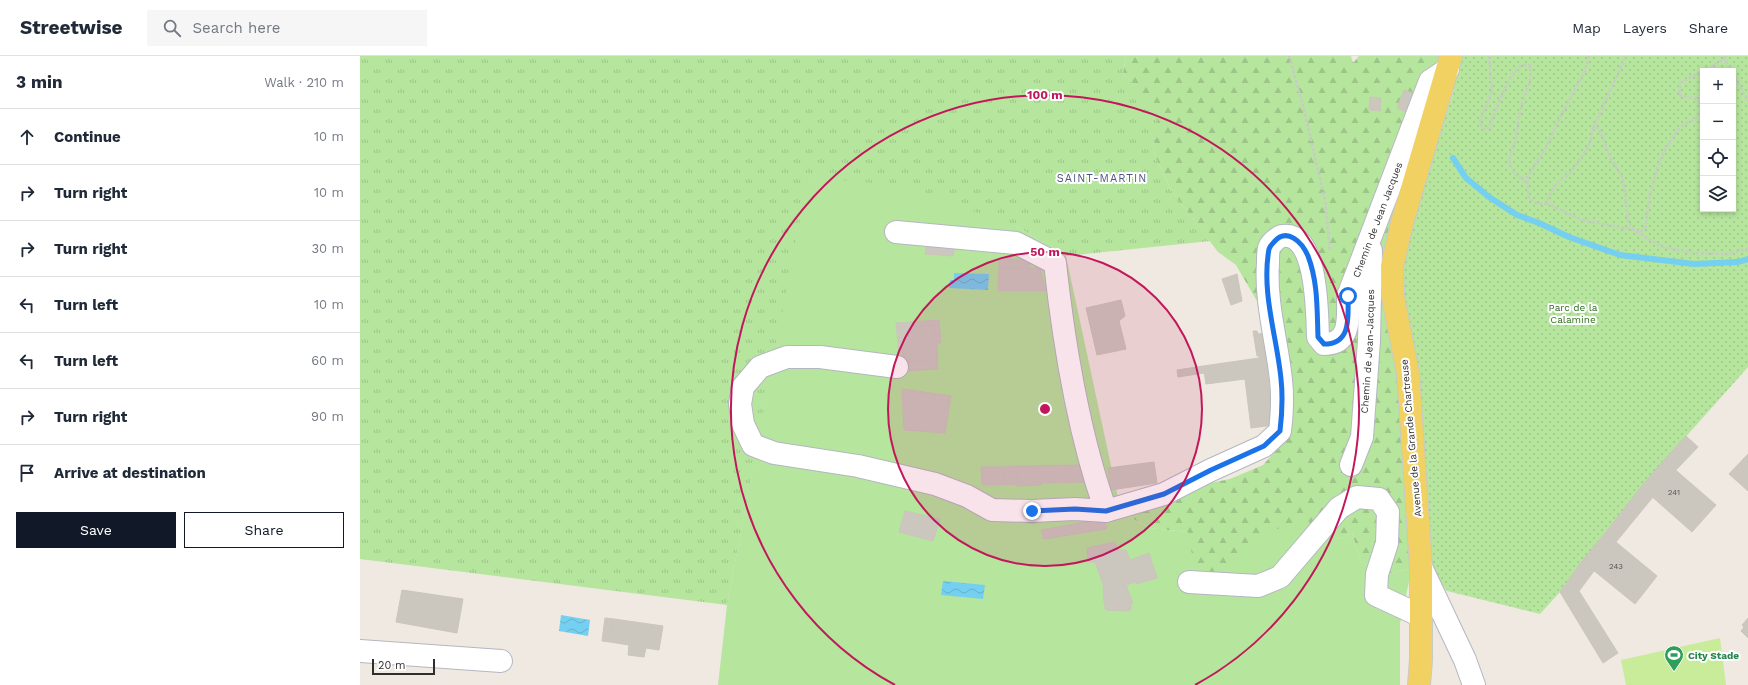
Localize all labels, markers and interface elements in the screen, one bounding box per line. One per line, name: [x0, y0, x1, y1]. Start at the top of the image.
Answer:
search box: [147, 10, 427, 46]
text: Streetwise: [20, 16, 123, 39]
icon: search: [161, 17, 183, 39]
text: Search here: [193, 19, 280, 37]
text: Map: [1572, 20, 1601, 36]
text: Layers: [1623, 20, 1667, 36]
text: Share: [1689, 20, 1728, 36]
map controls: [1700, 68, 1736, 212]
button: +: [1700, 68, 1736, 104]
text: 3 min: [16, 72, 62, 92]
text: Walk · 210 m: [264, 75, 344, 90]
text: 100 m: [1027, 88, 1063, 102]
button: −: [1700, 104, 1736, 140]
icon: ahead: [16, 126, 38, 148]
text: Continue: [54, 128, 121, 146]
text: 10 m: [314, 129, 344, 144]
button: locate: [1700, 140, 1736, 176]
street label: Chemin de Jean Jacques: [1350, 160, 1404, 279]
district label: SAINT-MARTIN: [1057, 172, 1147, 185]
button: layers: [1700, 176, 1736, 212]
icon: right: [16, 182, 38, 204]
text: Turn right: [54, 184, 127, 202]
text: 10 m: [314, 185, 344, 200]
icon: right: [16, 238, 38, 260]
text: Turn right: [54, 240, 127, 258]
text: 30 m: [312, 241, 344, 256]
text: 50 m: [1030, 245, 1060, 259]
route start: [1339, 287, 1357, 305]
street label: Chemin de Jean-Jacques: [1358, 289, 1376, 414]
icon: left: [16, 294, 38, 316]
text: Turn left: [54, 296, 118, 314]
text: 10 m: [314, 297, 344, 312]
park label: Parc de la Calamine: [1549, 302, 1598, 325]
icon: left: [16, 350, 38, 372]
text: Turn left: [54, 352, 118, 370]
text: 60 m: [311, 353, 344, 368]
street label: Avenue de la Grande Chartreuse: [1399, 359, 1423, 517]
centre of rings: [1038, 402, 1052, 416]
icon: right: [16, 406, 38, 428]
text: Turn right: [54, 408, 127, 426]
text: 90 m: [311, 409, 344, 424]
icon: arrive: [16, 462, 38, 484]
text: Arrive at destination: [54, 464, 206, 482]
house number: 241: [1668, 488, 1680, 497]
route end: [1023, 502, 1041, 520]
button: Save: [16, 512, 176, 548]
button: Share: [184, 512, 344, 548]
house number: 243: [1609, 562, 1623, 571]
sports icon: City Stade: [1663, 644, 1685, 672]
place label: City Stade: [1688, 650, 1739, 661]
scale bar: [372, 657, 435, 676]
text: 20 m: [378, 659, 406, 672]

